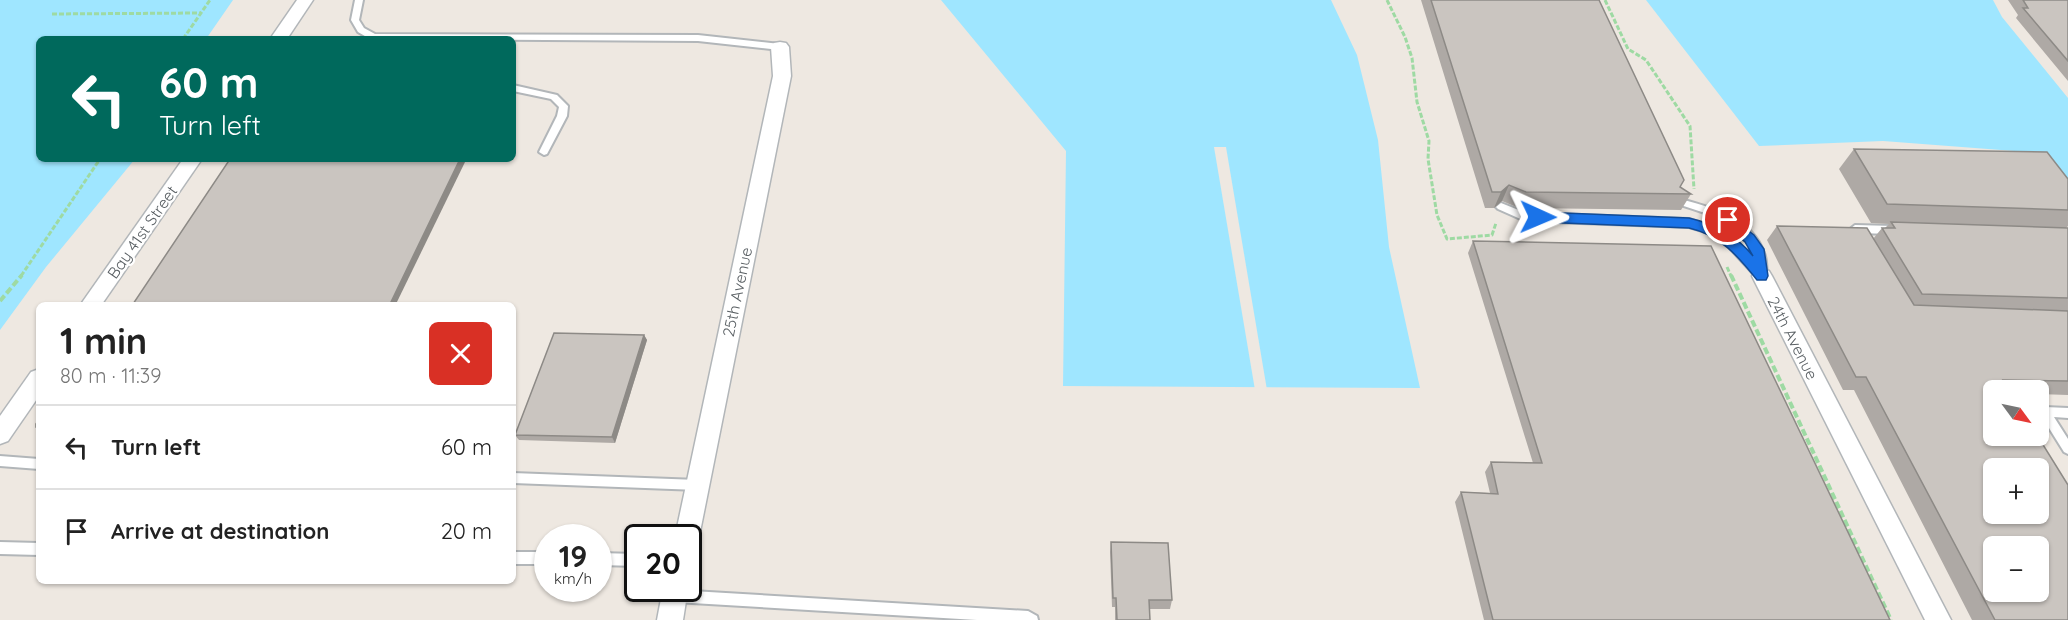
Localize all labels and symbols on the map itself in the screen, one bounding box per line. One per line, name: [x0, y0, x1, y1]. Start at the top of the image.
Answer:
street label: Bay 41st Street: [103, 182, 181, 282]
position arrow: [1506, 185, 1570, 249]
pin: [1702, 194, 1753, 245]
street label: 25th Avenue: [718, 245, 756, 339]
street label: 24th Avenue: [1764, 293, 1822, 383]
north arrow: [1983, 380, 2049, 446]
speed limit sign: 20: [624, 524, 702, 602]

